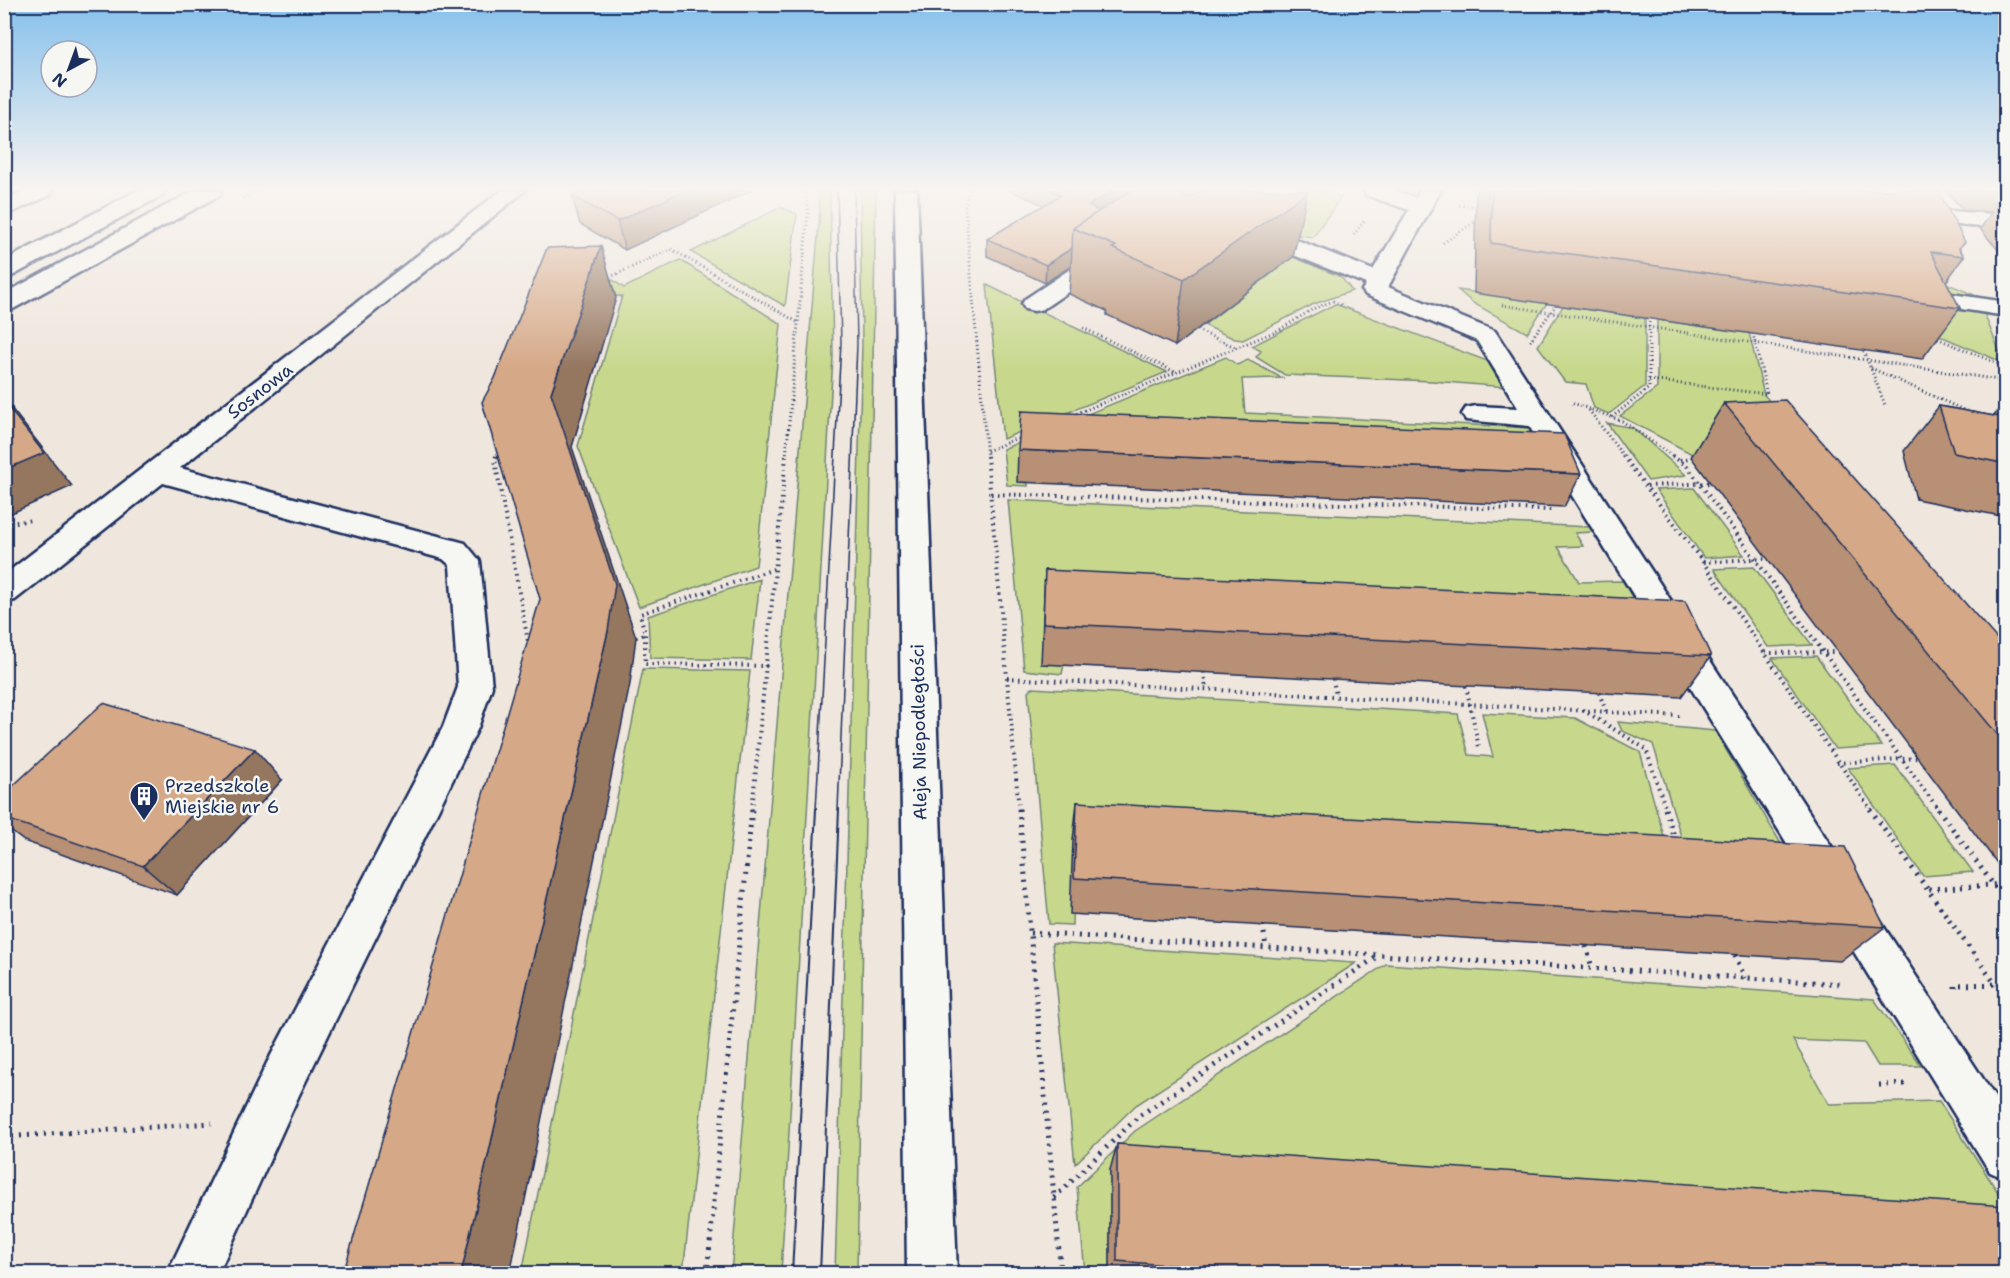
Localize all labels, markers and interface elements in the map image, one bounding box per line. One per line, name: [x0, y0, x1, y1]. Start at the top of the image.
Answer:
north arrow: [39, 39, 99, 99]
text: N: [48, 68, 71, 92]
street label: Sosnowa: [222, 358, 298, 424]
street label: Aleja Niepodległości: [905, 643, 933, 821]
place label: Przedszkole Miejskie nr 6: [165, 774, 279, 819]
building icon: Przedszkole Miejskie nr 6: [128, 780, 160, 822]

